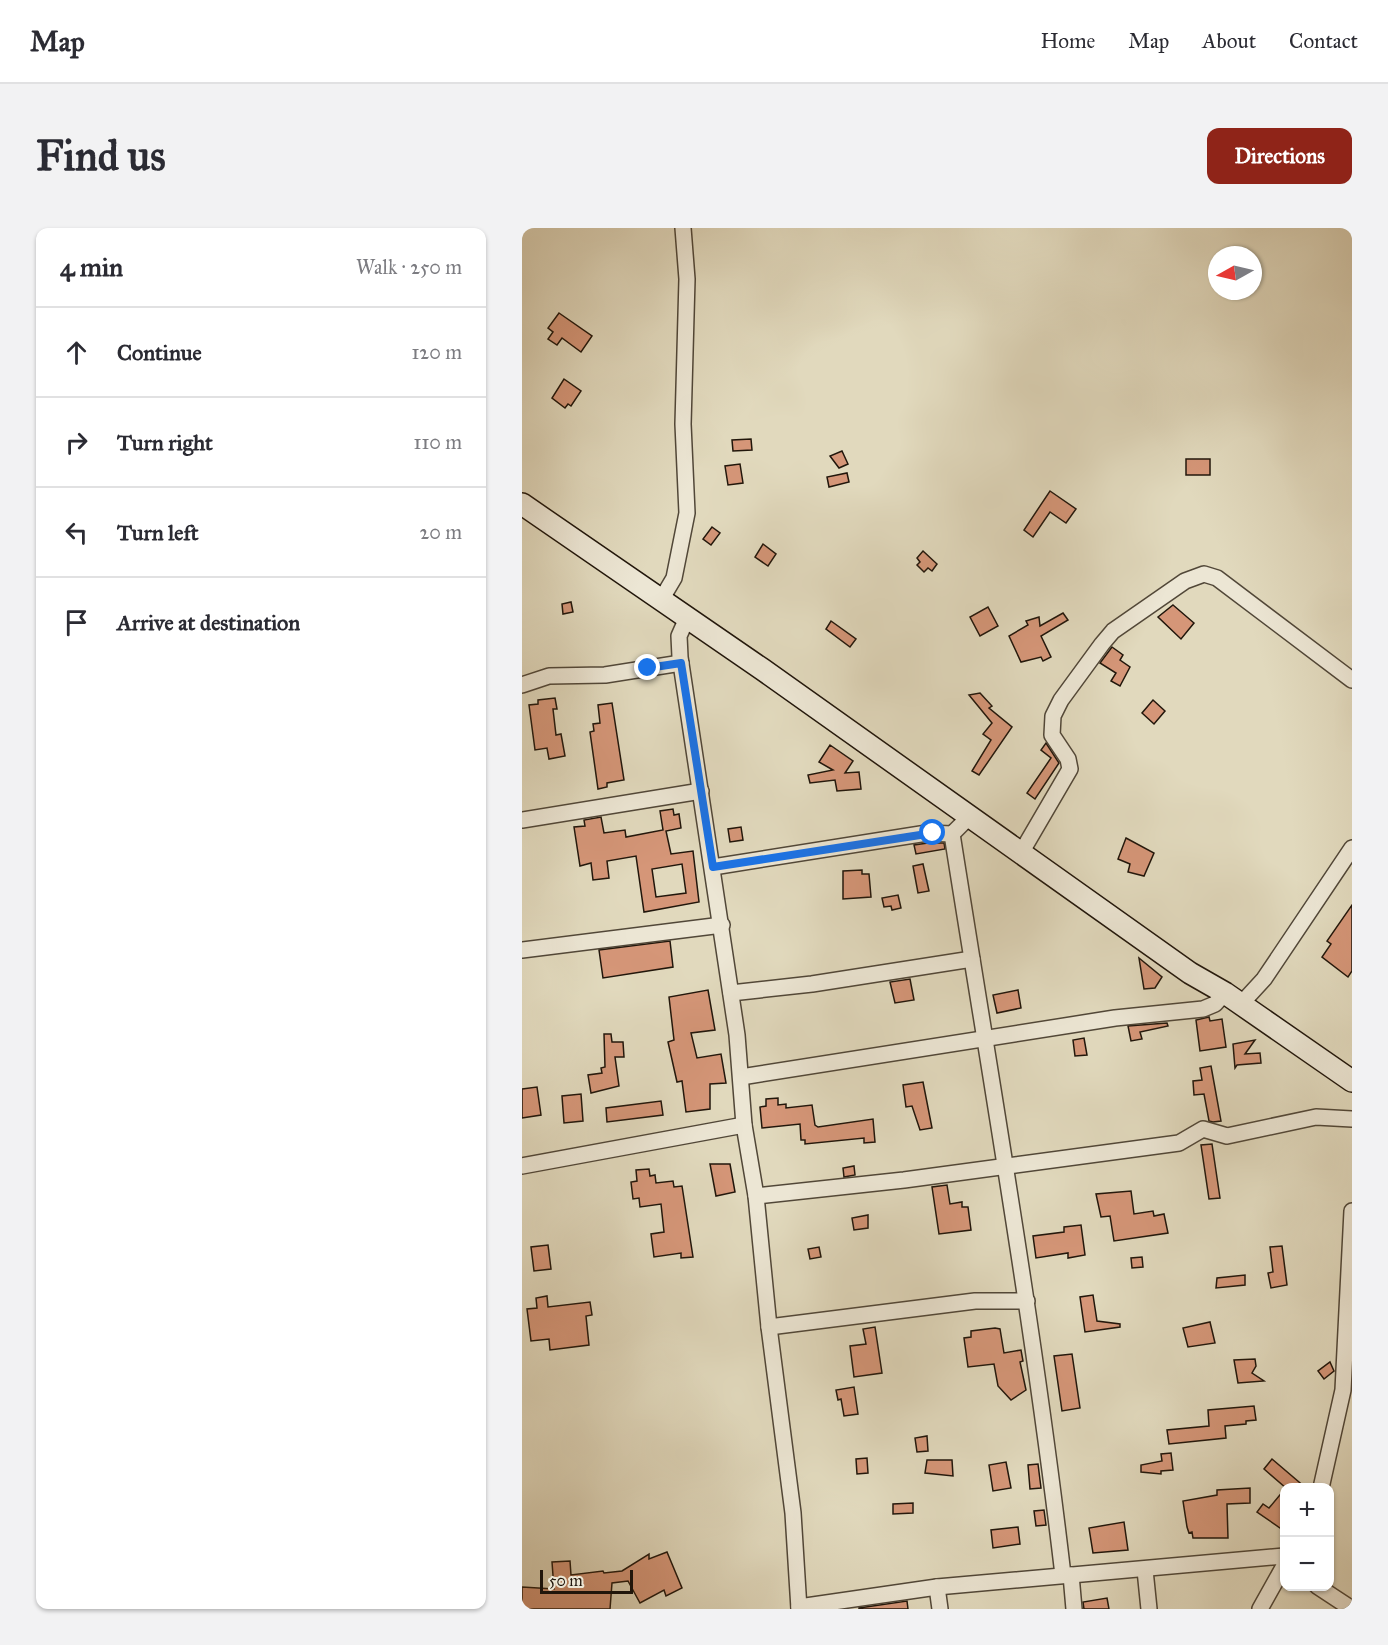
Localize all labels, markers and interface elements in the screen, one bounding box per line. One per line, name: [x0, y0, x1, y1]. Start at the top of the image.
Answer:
text: Map: [30, 24, 85, 59]
text: Home: [1040, 28, 1095, 54]
text: Map: [1128, 28, 1169, 54]
text: About: [1202, 28, 1256, 54]
text: Contact: [1289, 28, 1358, 54]
button: Directions: [1207, 128, 1352, 184]
text: Find us: [36, 130, 166, 182]
north arrow: [1208, 246, 1262, 300]
text: 4 min: [60, 251, 123, 283]
text: Walk · 250 m: [356, 255, 462, 279]
icon: ahead: [60, 336, 93, 369]
text: Continue: [117, 339, 202, 366]
text: 120 m: [411, 340, 462, 364]
icon: right: [60, 426, 93, 459]
text: Turn right: [117, 429, 213, 456]
text: 110 m: [414, 430, 462, 454]
icon: left: [60, 516, 93, 549]
text: Turn left: [117, 519, 199, 546]
text: 20 m: [419, 520, 462, 544]
icon: arrive: [60, 606, 93, 639]
text: Arrive at destination: [117, 609, 300, 636]
route end: [634, 654, 660, 680]
route start: [919, 819, 945, 845]
map controls: [1280, 1483, 1334, 1591]
button: +: [1280, 1483, 1334, 1537]
button: −: [1280, 1537, 1334, 1591]
scale bar: [540, 1567, 633, 1594]
text: 50 m: [549, 1571, 583, 1590]

